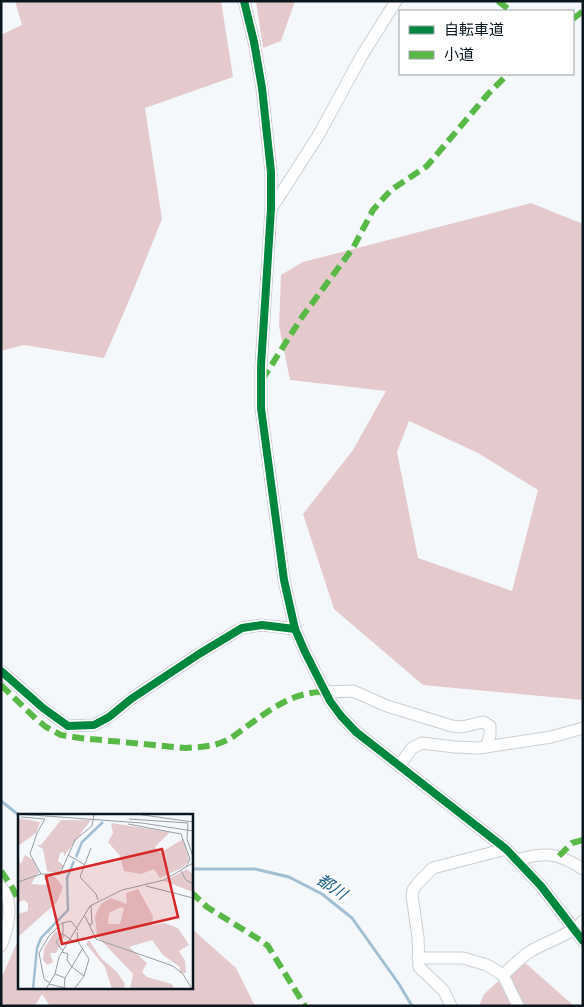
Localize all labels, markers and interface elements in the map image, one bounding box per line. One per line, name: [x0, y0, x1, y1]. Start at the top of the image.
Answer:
legend: [399, 10, 574, 75]
text: 自転車道: [444, 22, 504, 41]
text: 小道: [444, 47, 474, 66]
inset map: [18, 814, 192, 990]
water label: 都川: [312, 871, 352, 906]

